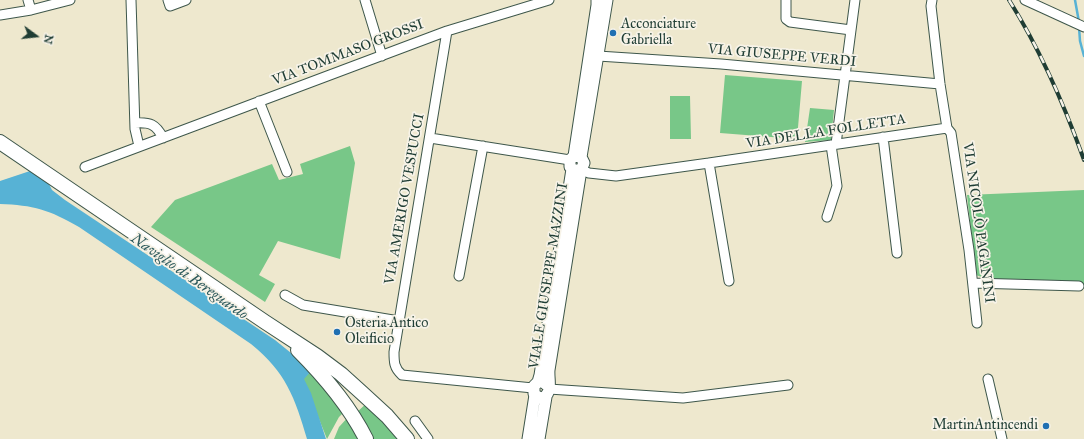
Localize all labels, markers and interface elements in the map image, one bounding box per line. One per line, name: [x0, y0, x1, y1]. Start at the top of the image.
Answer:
north arrow: [16, 16, 56, 56]
street label: VIA TOMMASO GROSSI: [270, 16, 426, 90]
place label: Acconciature Gabriella: [621, 17, 696, 50]
marker: Acconciature Gabriella: [608, 28, 618, 38]
text: N: [41, 33, 56, 45]
street label: VIA GIUSEPPE VERDI: [707, 41, 857, 71]
street label: VIA DELLA FOLLETTA: [745, 111, 907, 153]
street label: VIA AMERIGO VESPUCCI: [382, 112, 428, 286]
street label: VIA NICOLÒ PAGANINI: [958, 142, 998, 304]
street label: VIALE GIUSEPPE MAZZINI: [526, 182, 572, 370]
water label: Naviglio di Bereguardo: [127, 230, 251, 324]
place label: Osteria Antico Oleificio: [345, 316, 428, 348]
marker: Osteria Antico Oleificio: [332, 327, 342, 337]
place label: MartinAntincendi: [932, 418, 1038, 434]
marker: MartinAntincendi: [1041, 421, 1051, 431]

